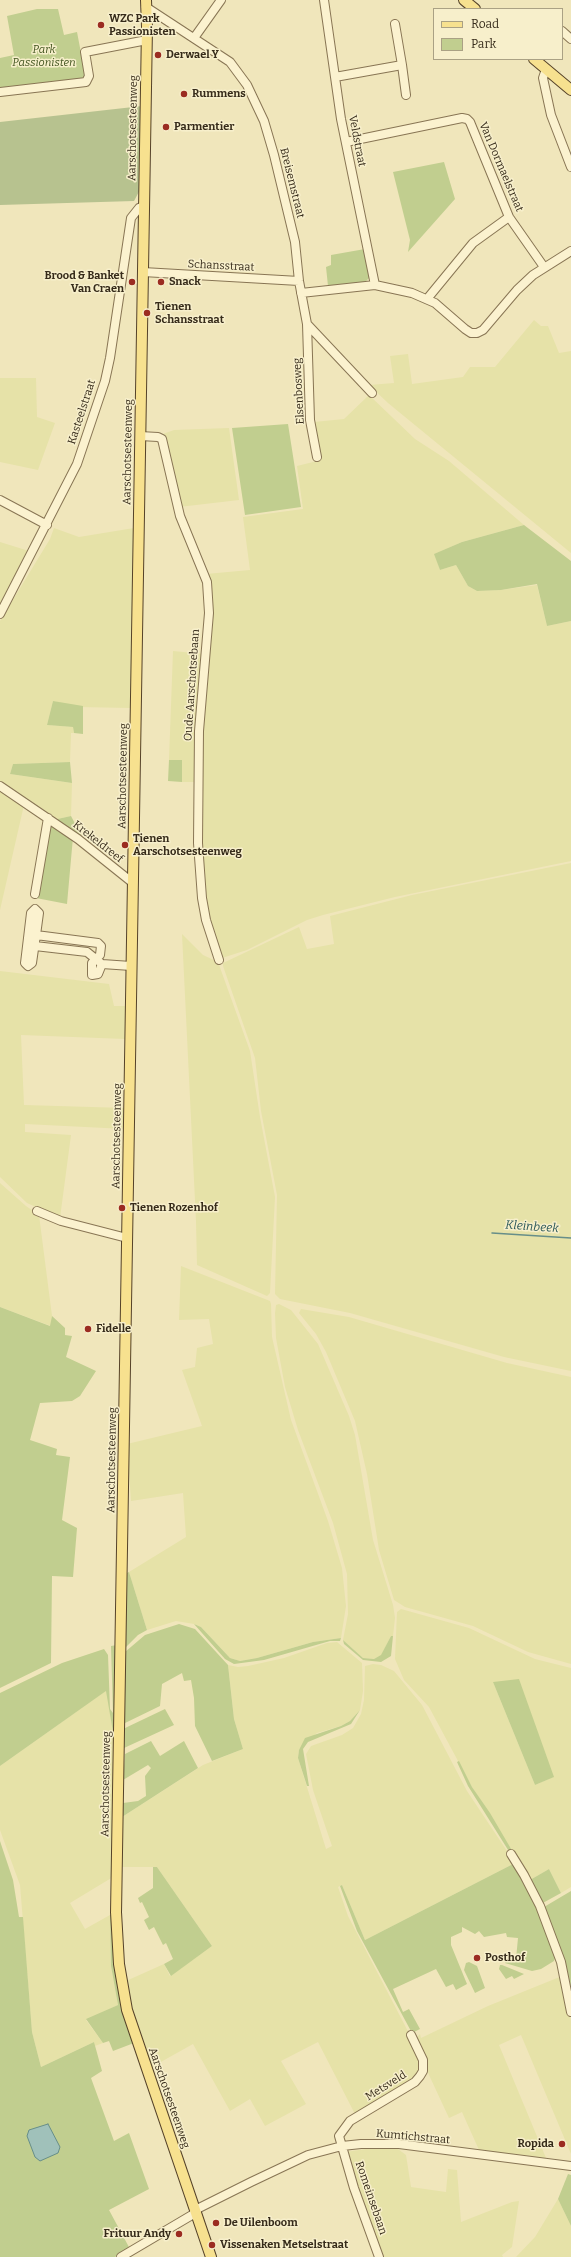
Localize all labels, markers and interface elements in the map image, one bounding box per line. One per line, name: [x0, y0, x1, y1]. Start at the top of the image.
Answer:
legend: [433, 8, 563, 60]
place label: WZC Park Passionisten: [109, 12, 176, 38]
text: Road: [471, 17, 499, 31]
marker: WZC Park Passionisten: [96, 20, 106, 30]
text: Park: [471, 37, 496, 51]
park label: Park Passionisten: [12, 43, 76, 69]
place label: Derwael Y: [166, 48, 219, 62]
marker: Derwael Y: [153, 50, 163, 60]
street label: Aarschotsesteenweg: [125, 75, 141, 181]
place label: Rummens: [192, 87, 246, 101]
marker: Rummens: [179, 89, 189, 99]
street label: Veldstraat: [346, 114, 368, 168]
place label: Parmentier: [174, 120, 234, 134]
street label: Van Dormaelstraat: [476, 120, 526, 214]
marker: Parmentier: [161, 122, 171, 132]
street label: Breisemstraat: [277, 146, 307, 220]
street label: Schansstraat: [187, 258, 255, 274]
place label: Brood & Banket Van Craen: [45, 269, 124, 295]
place label: Snack: [169, 275, 201, 289]
marker: Brood & Banket Van Craen: [127, 277, 137, 287]
marker: Snack: [156, 277, 166, 287]
place label: Tienen Schansstraat: [155, 300, 224, 326]
marker: Tienen Schansstraat: [142, 308, 152, 318]
street label: Elsenbosweg: [291, 357, 307, 425]
street label: Kasteelstraat: [65, 378, 99, 446]
street label: Aarschotsesteenweg: [120, 399, 136, 505]
street label: Oude Aarschotsebaan: [181, 629, 203, 741]
street label: Aarschotsesteenweg: [115, 723, 131, 829]
street label: Krekeldreef: [70, 818, 126, 866]
place label: Tienen Aarschotsesteenweg: [133, 832, 242, 858]
marker: Tienen Aarschotsesteenweg: [120, 840, 130, 850]
street label: Aarschotsesteenweg: [109, 1083, 125, 1189]
place label: Tienen Rozenhof: [130, 1201, 218, 1215]
marker: Tienen Rozenhof: [117, 1203, 127, 1213]
water label: Kleinbeek: [505, 1218, 559, 1236]
place label: Fidelle: [96, 1322, 131, 1336]
marker: Fidelle: [83, 1324, 93, 1334]
street label: Aarschotsesteenweg: [104, 1407, 120, 1513]
street label: Aarschotsesteenweg: [98, 1731, 114, 1837]
place label: Posthof: [485, 1951, 525, 1965]
marker: Posthof: [472, 1953, 482, 1963]
street label: Aarschotsesteenweg: [146, 2046, 192, 2150]
street label: Metsveld: [363, 2068, 409, 2104]
street label: Kumtichstraat: [376, 2127, 450, 2147]
place label: Ropida: [518, 2137, 554, 2151]
marker: Ropida: [557, 2139, 567, 2149]
street label: Romeinsebaan: [352, 2160, 390, 2236]
place label: De Uilenboom: [224, 2216, 298, 2230]
marker: De Uilenboom: [211, 2218, 221, 2228]
place label: Frituur Andy: [104, 2227, 171, 2241]
marker: Frituur Andy: [174, 2229, 184, 2239]
place label: Vissenaken Metselstraat: [220, 2238, 348, 2252]
marker: Vissenaken Metselstraat: [207, 2240, 217, 2250]

